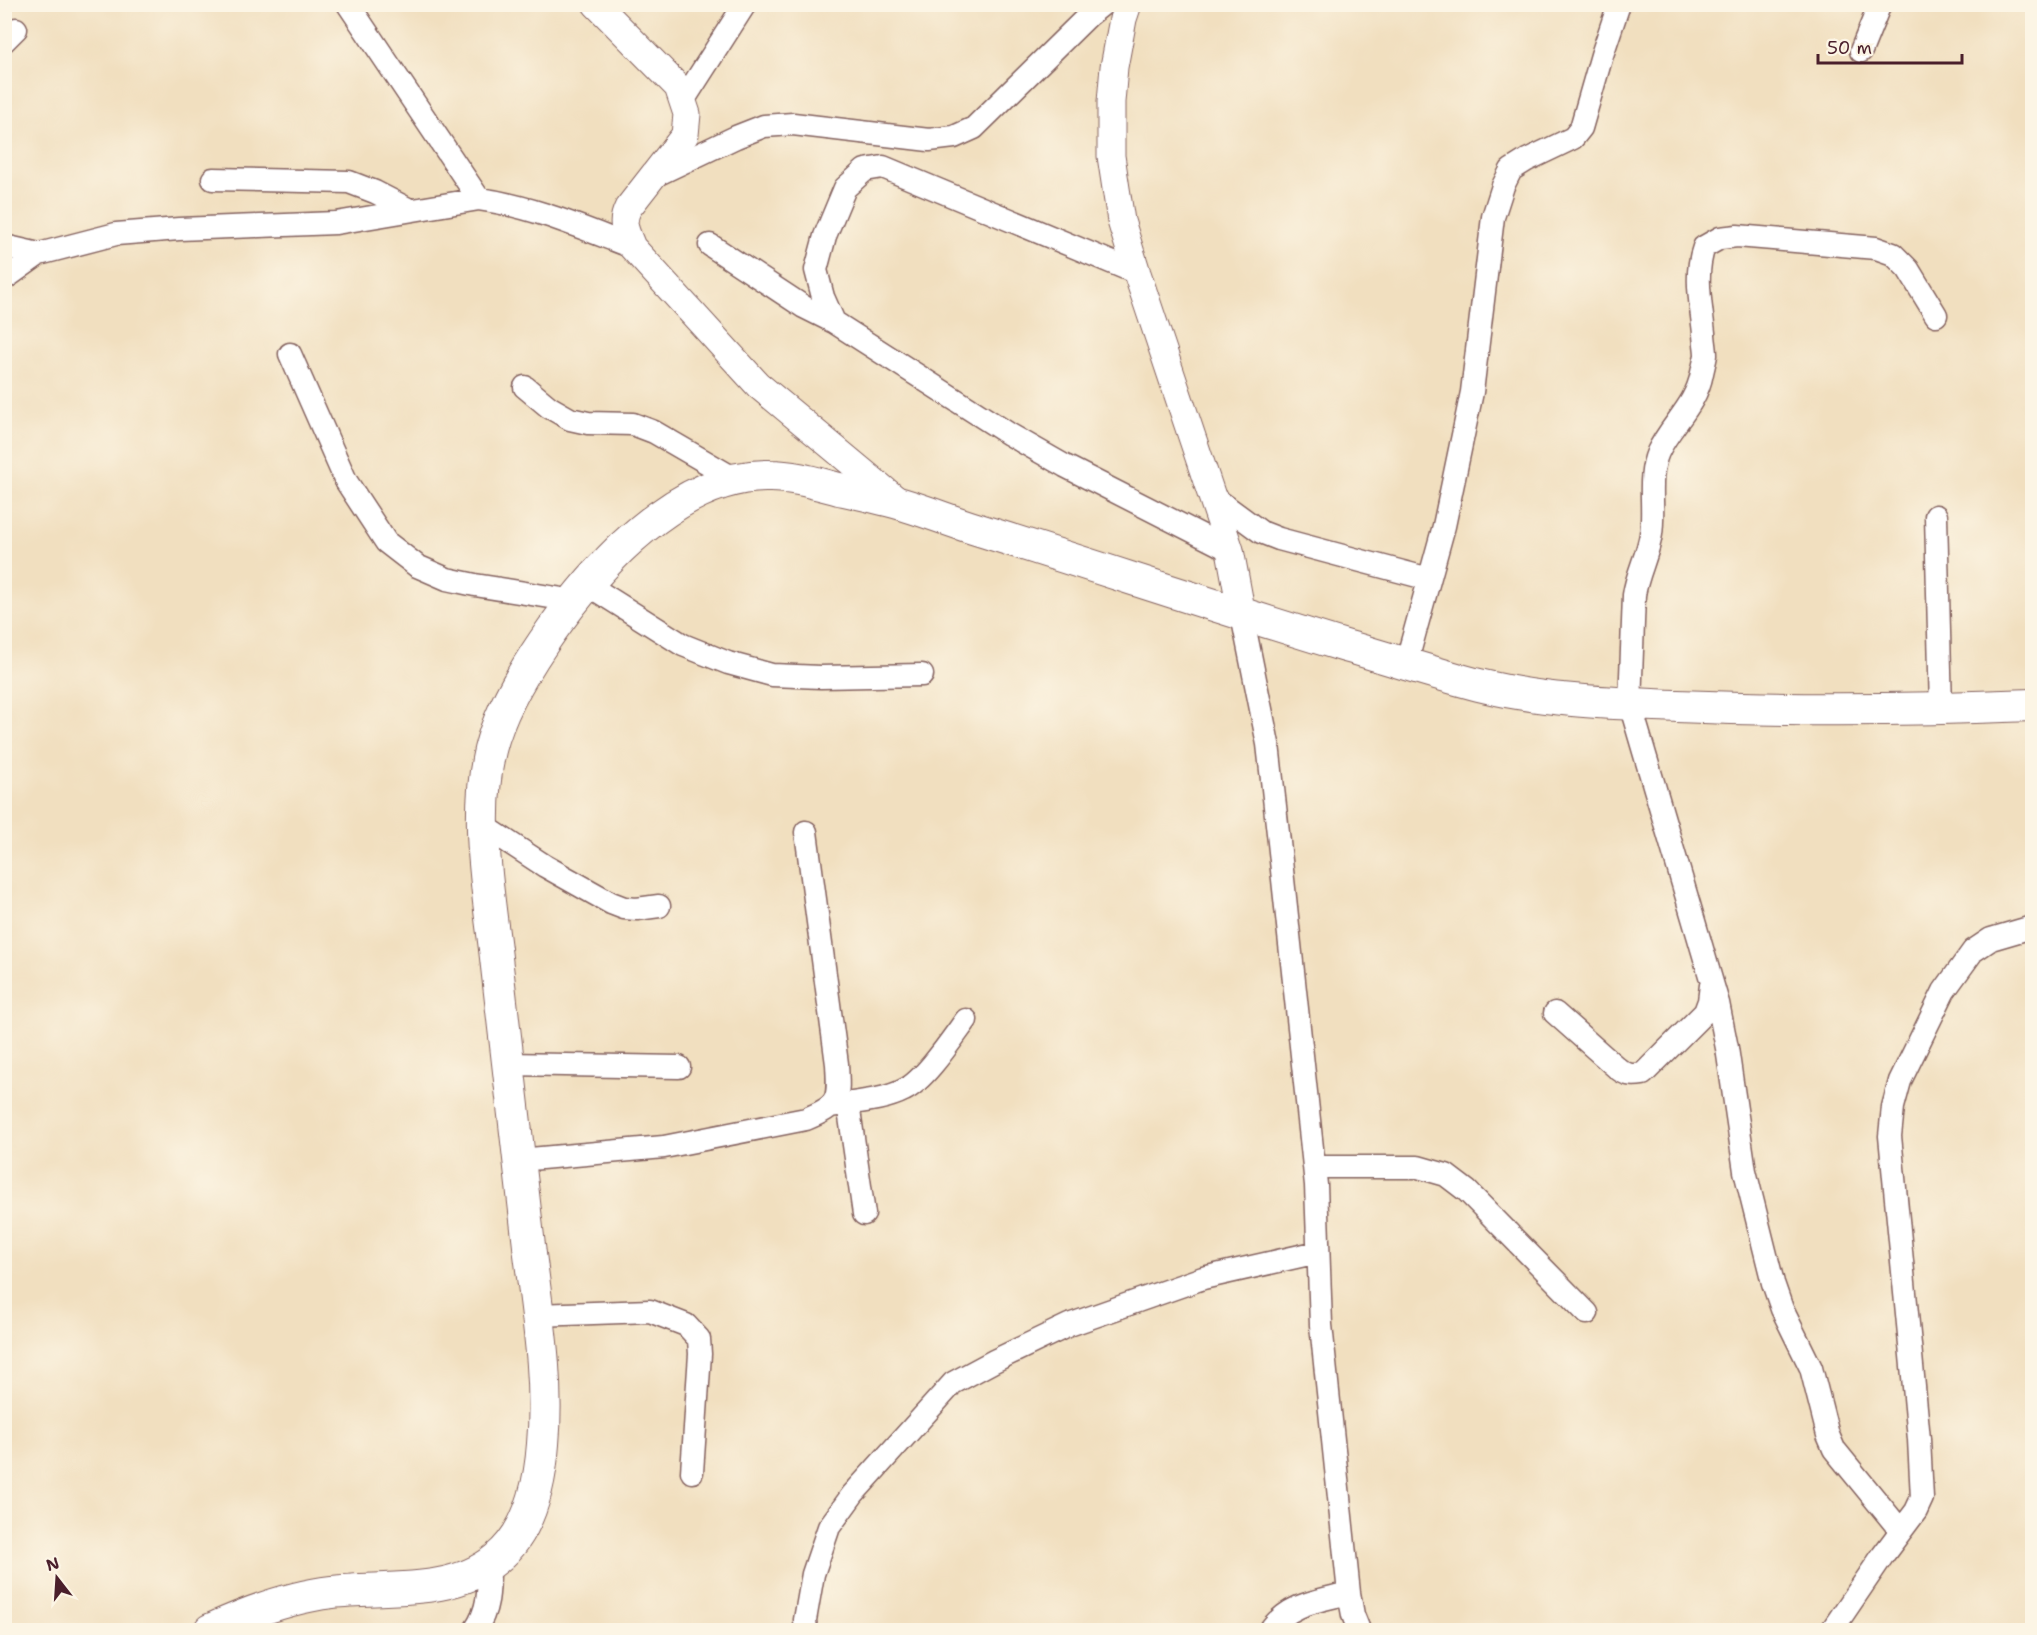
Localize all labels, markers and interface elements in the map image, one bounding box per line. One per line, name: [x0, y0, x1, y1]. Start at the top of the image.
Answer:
scale bar: [1818, 27, 1962, 65]
text: 50 m: [1827, 36, 1872, 60]
north arrow: [27, 1548, 87, 1608]
text: N: [44, 1552, 62, 1576]

